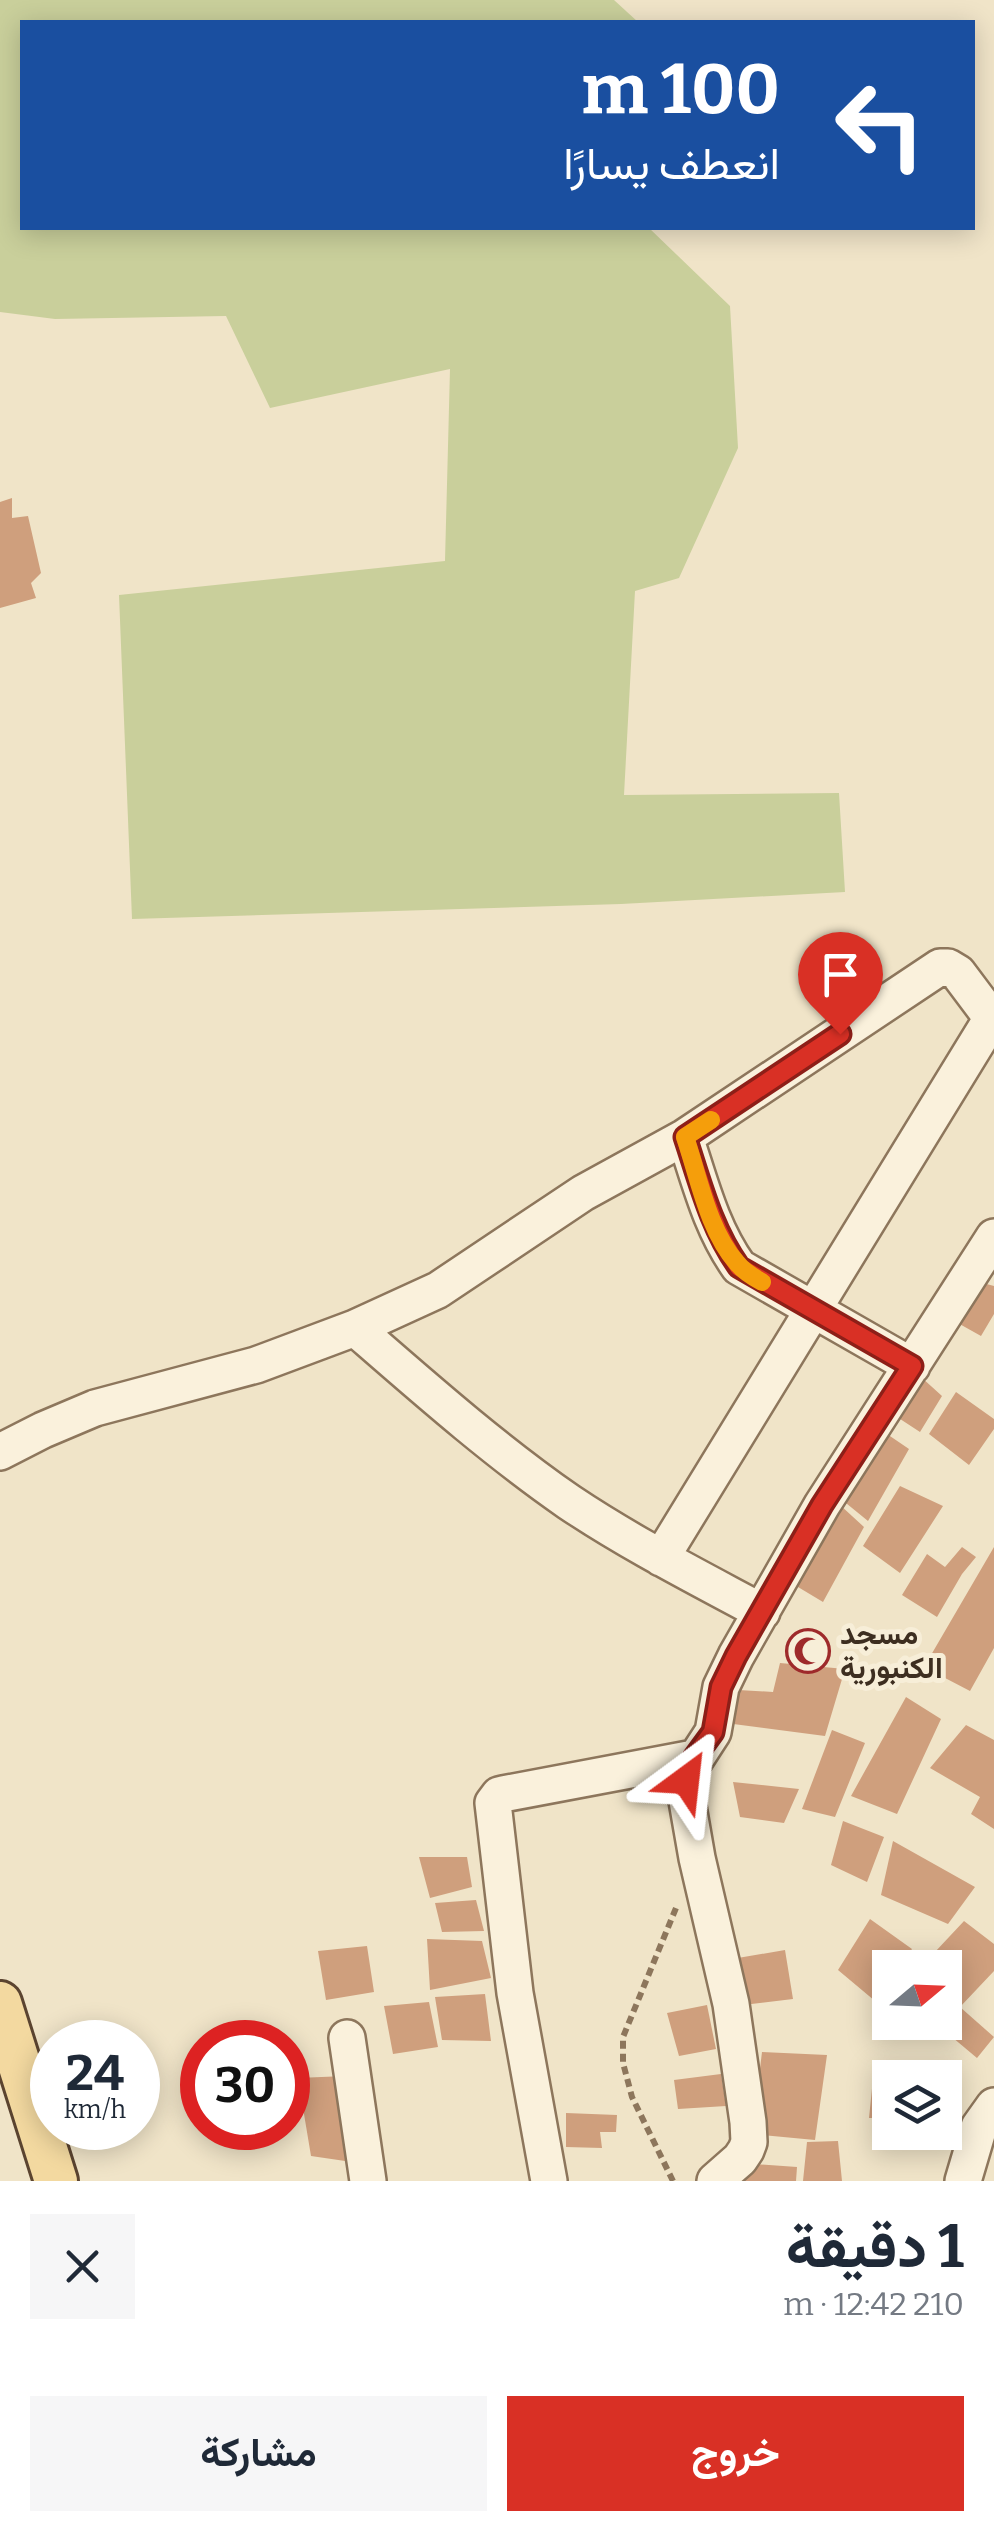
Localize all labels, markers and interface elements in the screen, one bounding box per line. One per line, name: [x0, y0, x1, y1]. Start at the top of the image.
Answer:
text: 100 m: [581, 48, 780, 132]
icon: left: [815, 60, 945, 190]
text: انعطف يسارًا: [563, 137, 780, 191]
pin: [798, 932, 883, 1035]
icon: arrive: [813, 947, 868, 1002]
place label: مسجد الكنبورية: [840, 1616, 943, 1686]
mosque icon: مسجد الكنبورية: [785, 1628, 831, 1674]
position arrow: [634, 1728, 738, 1832]
north arrow: [872, 1950, 962, 2040]
map controls: [872, 1950, 962, 2150]
speed limit sign: 30: [180, 2020, 310, 2150]
text: 24: [66, 2043, 124, 2103]
button: layers: [872, 2060, 962, 2150]
text: km/h: [64, 2095, 126, 2125]
text: 1 دقيقة: [786, 2211, 964, 2283]
button: close: [30, 2214, 135, 2319]
text: 210 m · 12:42: [783, 2285, 964, 2323]
button: مشاركة: [30, 2396, 487, 2511]
button: خروج: [507, 2396, 964, 2511]

